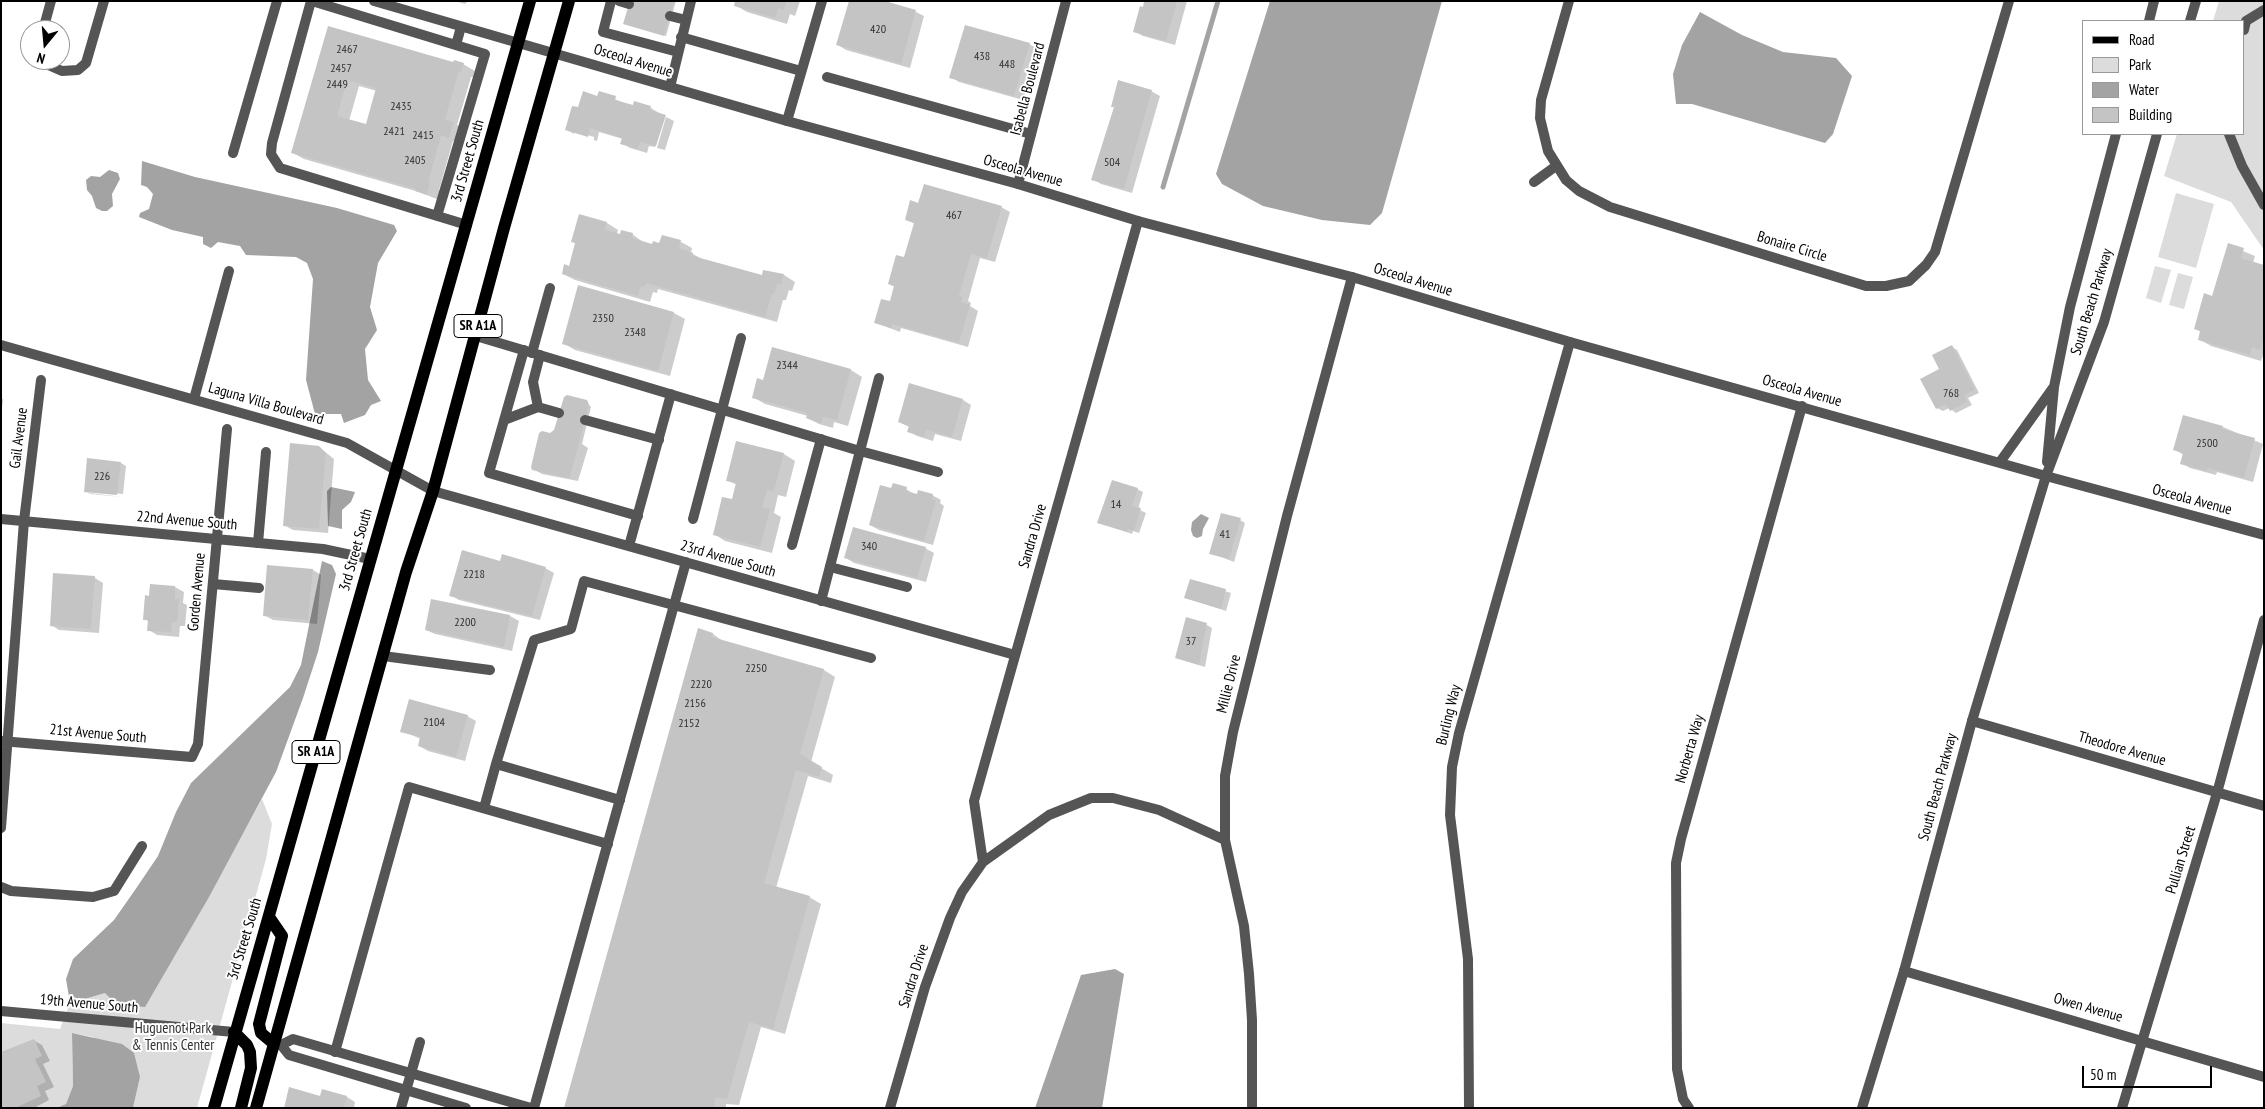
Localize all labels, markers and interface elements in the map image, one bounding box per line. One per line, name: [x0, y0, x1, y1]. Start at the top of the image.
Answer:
north arrow: [20, 20, 70, 70]
legend: [2082, 20, 2245, 135]
house number: 420: [870, 23, 886, 37]
text: Road: [2129, 30, 2155, 49]
street label: Osceola Avenue: [591, 40, 675, 82]
street label: Isabella Boulevard: [1007, 41, 1049, 137]
house number: 2467: [336, 43, 358, 57]
text: N: [35, 49, 47, 68]
house number: 438: [974, 50, 990, 64]
text: Park: [2129, 55, 2151, 74]
house number: 448: [999, 58, 1015, 72]
house number: 2457: [330, 62, 352, 76]
house number: 2449: [326, 78, 348, 92]
text: Water: [2129, 80, 2159, 99]
house number: 2435: [390, 100, 412, 114]
text: Building: [2129, 105, 2172, 124]
street label: 3rd Street South: [448, 118, 488, 204]
house number: 2421: [383, 125, 405, 139]
house number: 2415: [412, 129, 434, 143]
street label: Osceola Avenue: [981, 151, 1065, 191]
house number: 2405: [404, 154, 426, 168]
house number: 504: [1104, 156, 1120, 170]
house number: 467: [946, 209, 962, 223]
street label: Bonaire Circle: [1755, 228, 1829, 266]
street label: South Beach Parkway: [2067, 247, 2117, 357]
street label: Osceola Avenue: [1371, 259, 1455, 301]
house number: 2350: [592, 312, 614, 326]
road number: SR A1A: [454, 314, 502, 338]
house number: 2348: [624, 326, 646, 340]
house number: 2344: [776, 359, 798, 373]
street label: Osceola Avenue: [1760, 371, 1844, 411]
street label: Laguna Villa Boulevard: [206, 379, 326, 429]
house number: 768: [1943, 387, 1959, 401]
street label: Gail Avenue: [6, 407, 32, 469]
house number: 2500: [2196, 437, 2218, 451]
house number: 226: [94, 470, 110, 484]
street label: Osceola Avenue: [2150, 481, 2234, 519]
house number: 14: [1111, 498, 1121, 512]
street label: Sandra Drive: [1015, 502, 1051, 570]
street label: 3rd Street South: [336, 507, 376, 593]
street label: 22nd Avenue South: [136, 508, 238, 534]
house number: 41: [1220, 528, 1230, 542]
street label: 23rd Avenue South: [678, 537, 778, 581]
house number: 340: [861, 540, 877, 554]
street label: Gorden Avenue: [185, 552, 209, 632]
house number: 2218: [463, 568, 485, 582]
house number: 2200: [454, 616, 476, 630]
house number: 37: [1186, 635, 1196, 649]
street label: Millie Drive: [1213, 653, 1245, 715]
house number: 2250: [745, 662, 767, 676]
house number: 2220: [690, 678, 712, 692]
street label: Burling Way: [1433, 683, 1465, 747]
house number: 2156: [684, 697, 706, 711]
street label: Norberta Way: [1672, 713, 1708, 785]
house number: 2104: [423, 716, 445, 730]
house number: 2152: [678, 717, 700, 731]
street label: 21st Avenue South: [49, 721, 147, 747]
street label: Theodore Avenue: [2076, 728, 2168, 770]
street label: South Beach Parkway: [1915, 731, 1961, 843]
road number: SR A1A: [292, 740, 340, 764]
street label: Pullian Street: [2162, 824, 2200, 896]
street label: 3rd Street South: [224, 896, 266, 982]
street label: Sandra Drive: [895, 942, 933, 1010]
street label: Owen Avenue: [2051, 990, 2125, 1026]
street label: 19th Avenue South: [39, 991, 139, 1017]
park label: Huguenot Park & Tennis Center: [132, 1020, 214, 1055]
scale bar: [2085, 1056, 2215, 1088]
text: 50 m: [2090, 1065, 2116, 1084]

